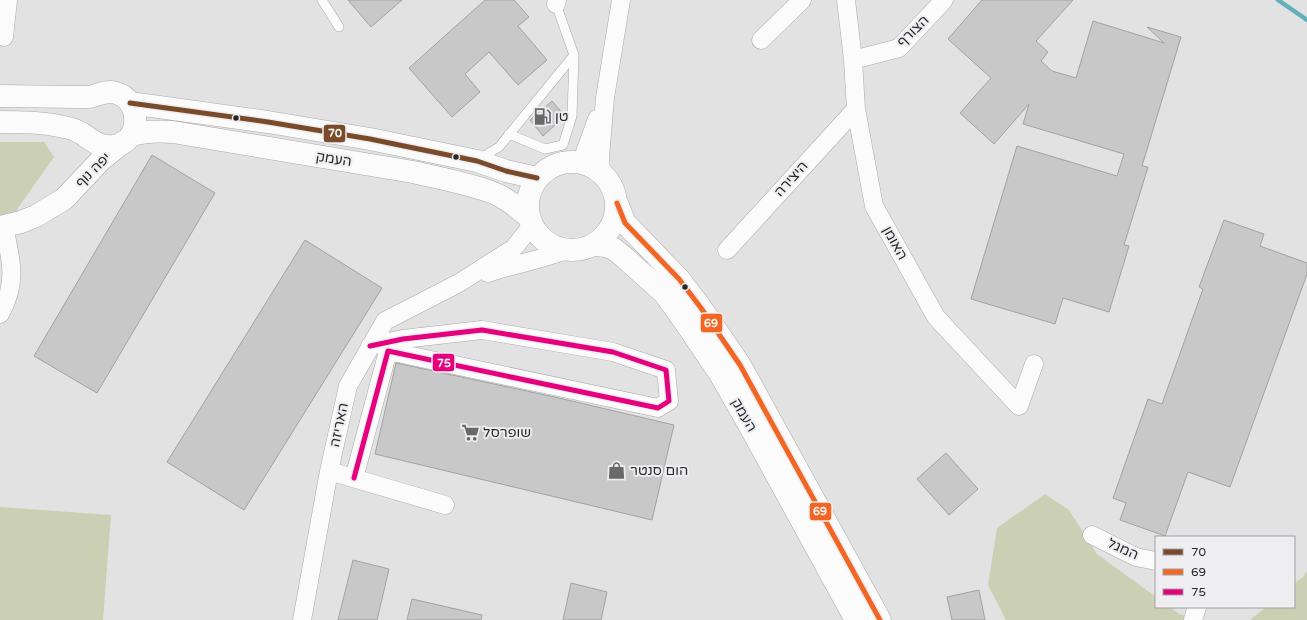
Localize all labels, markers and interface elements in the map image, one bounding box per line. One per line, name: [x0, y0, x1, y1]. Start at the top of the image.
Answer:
street label: הצורף: [893, 12, 933, 50]
fuel station icon: טן: [532, 106, 552, 126]
place label: טן: [555, 108, 569, 125]
unlabelled marker: [231, 113, 241, 123]
line badge: 70: [323, 124, 346, 143]
text: 70: [328, 127, 342, 140]
street label: העמק: [315, 148, 353, 170]
street label: יפה נוף: [72, 149, 114, 191]
unlabelled marker: [451, 152, 461, 162]
street label: היצירה: [771, 158, 811, 200]
street label: האומן: [879, 223, 911, 263]
unlabelled marker: [680, 282, 690, 292]
line badge: 69: [700, 313, 723, 333]
text: 69: [704, 317, 718, 330]
line badge: 75: [432, 353, 455, 372]
text: 75: [437, 357, 451, 370]
street label: העמק: [728, 395, 760, 435]
street label: האריזה: [326, 401, 352, 449]
supermarket icon: שופרסל: [460, 422, 480, 442]
place label: שופרסל: [483, 424, 531, 441]
shop icon: הום סנטר: [607, 460, 627, 480]
place label: הום סנטר: [630, 462, 688, 479]
line badge: 69: [809, 502, 832, 521]
text: 69: [813, 505, 827, 518]
street label: המגל: [1105, 535, 1141, 563]
legend: [1155, 536, 1295, 608]
text: 70: [1191, 545, 1207, 559]
text: 69: [1191, 565, 1206, 579]
text: 75: [1191, 585, 1206, 599]

